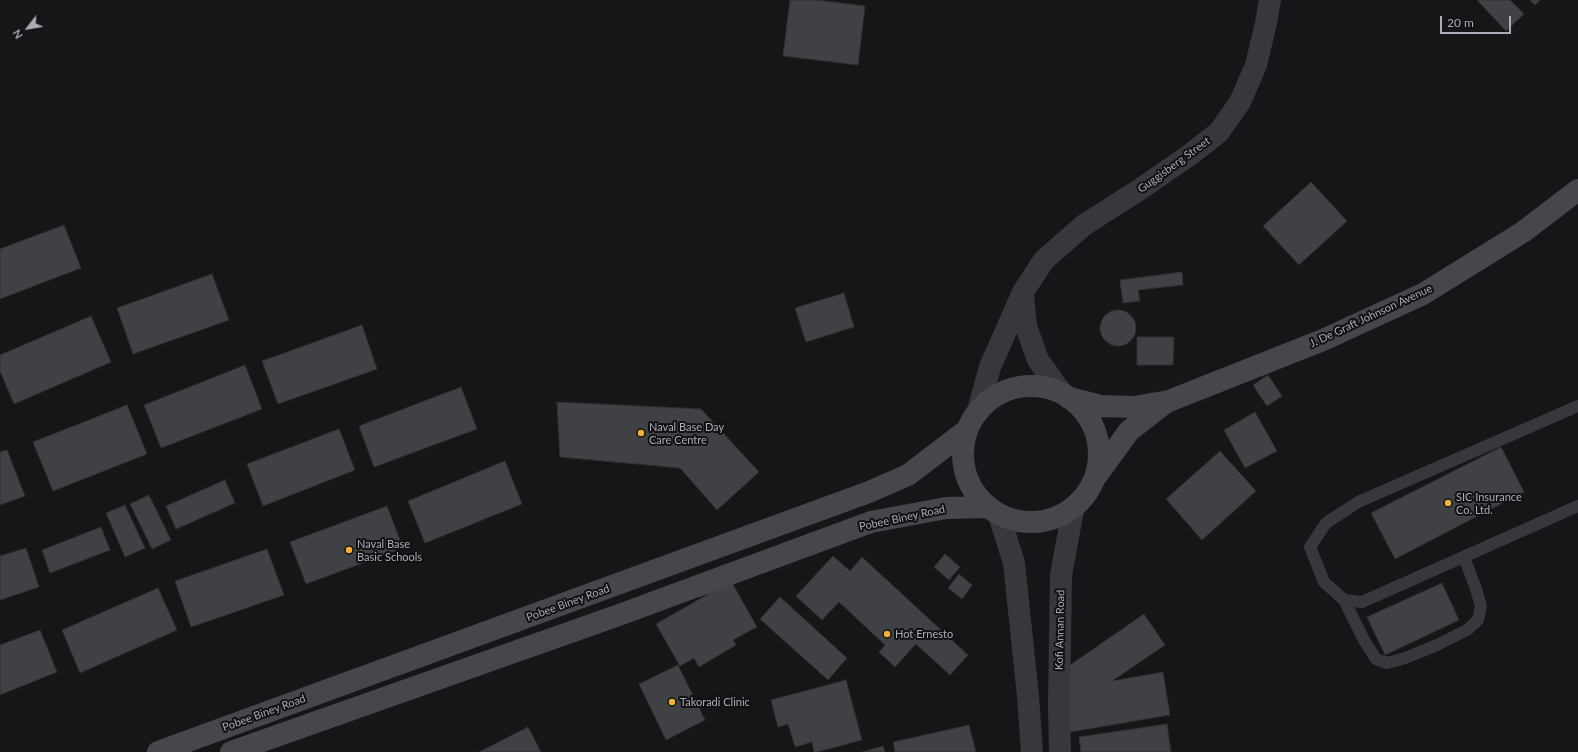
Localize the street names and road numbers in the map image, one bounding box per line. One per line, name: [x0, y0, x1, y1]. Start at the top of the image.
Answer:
street label: Guggisberg Street: [1135, 134, 1213, 196]
street label: J. De Graft Johnson Avenue: [1308, 282, 1434, 350]
street label: Pobee Biney Road: [858, 502, 946, 534]
street label: Pobee Biney Road: [525, 582, 611, 624]
street label: Kofi Annan Road: [1053, 590, 1067, 670]
street label: Pobee Biney Road: [221, 692, 307, 734]

